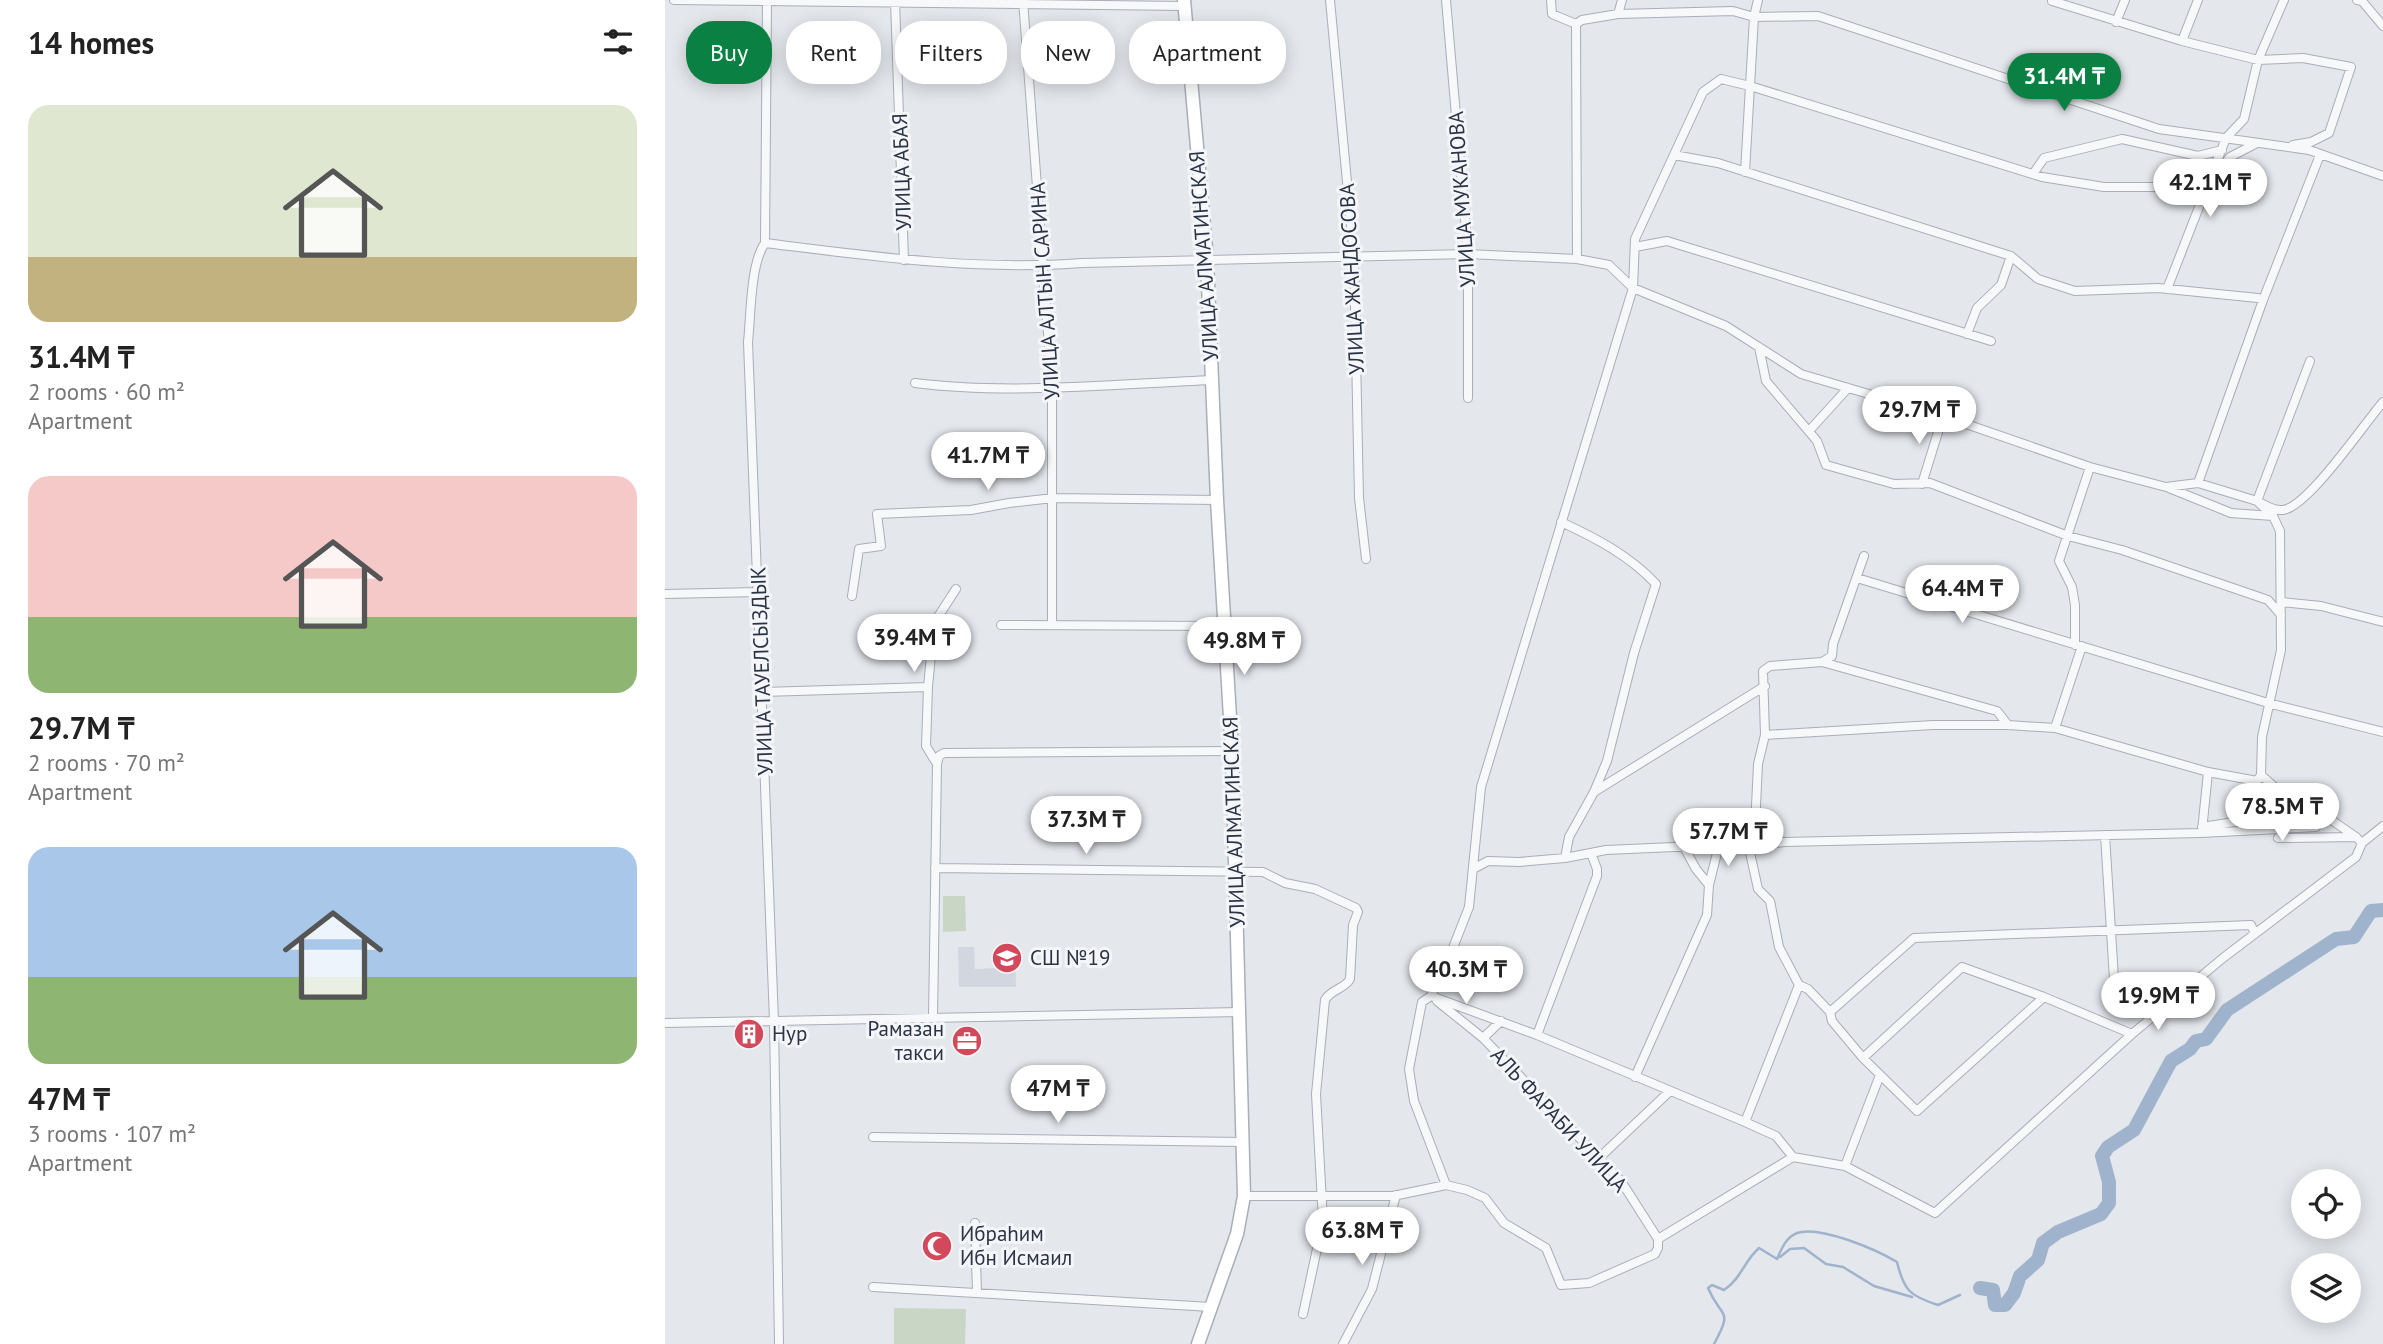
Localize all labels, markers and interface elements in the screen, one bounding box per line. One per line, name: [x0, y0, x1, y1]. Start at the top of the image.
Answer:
chip: Buy: [686, 21, 772, 84]
chip: Rent: [786, 21, 881, 84]
chip: Filters: [895, 21, 1007, 84]
chip: New: [1021, 21, 1115, 84]
chip: Apartment: [1129, 21, 1286, 84]
text: 14 homes: [28, 23, 154, 62]
icon: filters: [599, 23, 637, 61]
pin: 31.4M ₸: [1999, 54, 2129, 113]
text: 31.4M ₸: [2023, 61, 2105, 90]
street label: УЛИЦА МУКАНОВА: [1442, 110, 1481, 288]
street label: УЛИЦА АБАЯ: [886, 113, 917, 231]
icon: home: [270, 150, 396, 276]
street label: УЛИЦА АЛМАТИНСКАЯ: [1183, 150, 1224, 362]
pin: 42.1M ₸: [2145, 160, 2275, 219]
text: 42.1M ₸: [2169, 167, 2251, 196]
street label: УЛИЦА АЛТЫН САРИНА: [1023, 181, 1066, 401]
street label: УЛИЦА ЖАНДОСОВА: [1333, 182, 1370, 375]
text: 31.4M ₸: [28, 337, 134, 376]
text: 2 rooms · 60 m²: [28, 377, 185, 406]
pin: 29.7M ₸: [1854, 386, 1984, 446]
text: 29.7M ₸: [1878, 394, 1960, 423]
text: Apartment: [28, 406, 132, 435]
pin: 41.7M ₸: [923, 433, 1053, 492]
text: 41.7M ₸: [947, 440, 1029, 469]
icon: home: [270, 521, 396, 647]
street label: УЛИЦА ТАУЕЛСЫЗДЫК: [744, 566, 779, 776]
pin: 64.4M ₸: [1897, 566, 2027, 625]
text: 64.4M ₸: [1921, 573, 2003, 602]
pin: 39.4M ₸: [849, 614, 979, 674]
pin: 49.8M ₸: [1179, 618, 1309, 677]
text: 39.4M ₸: [873, 622, 955, 651]
text: 49.8M ₸: [1203, 625, 1285, 654]
text: 29.7M ₸: [28, 708, 134, 747]
street label: УЛИЦА АЛМАТИНСКАЯ: [1216, 716, 1251, 928]
text: 2 rooms · 70 m²: [28, 748, 185, 777]
text: Apartment: [28, 777, 132, 806]
pin: 78.5M ₸: [2217, 784, 2347, 843]
text: 78.5M ₸: [2241, 791, 2323, 820]
pin: 37.3M ₸: [1021, 796, 1151, 856]
text: 37.3M ₸: [1047, 804, 1125, 833]
pin: 57.7M ₸: [1663, 808, 1793, 868]
text: 57.7M ₸: [1689, 816, 1767, 845]
icon: home: [270, 892, 396, 1018]
school or university icon: СШ №19: [990, 941, 1024, 975]
place label: СШ №19: [1030, 944, 1110, 971]
pin: 40.3M ₸: [1401, 946, 1531, 1006]
text: 40.3M ₸: [1425, 954, 1507, 983]
pin: 19.9M ₸: [2093, 972, 2223, 1032]
text: 19.9M ₸: [2117, 980, 2199, 1009]
place label: Рамазан такси: [868, 1015, 944, 1066]
building icon: Нур: [732, 1017, 766, 1051]
place label: Нур: [772, 1020, 807, 1047]
office icon: Рамазан такси: [950, 1024, 984, 1058]
street label: АЛЬ ФАРАБИ УЛИЦА: [1485, 1042, 1634, 1198]
pin: 47M ₸: [1009, 1066, 1107, 1125]
text: 47M ₸: [1027, 1073, 1089, 1102]
text: 47M ₸: [28, 1079, 110, 1118]
text: 3 rooms · 107 m²: [28, 1119, 196, 1148]
text: Apartment: [28, 1148, 132, 1177]
map controls: [2291, 1169, 2361, 1323]
button: locate: [2291, 1169, 2361, 1239]
pin: 63.8M ₸: [1297, 1208, 1427, 1267]
text: 63.8M ₸: [1321, 1215, 1403, 1244]
place label: Ибраһим Ибн Исмаил: [960, 1220, 1072, 1271]
mosque icon: Ибраһим Ибн Исмаил: [920, 1229, 954, 1263]
button: layers: [2291, 1253, 2361, 1323]

